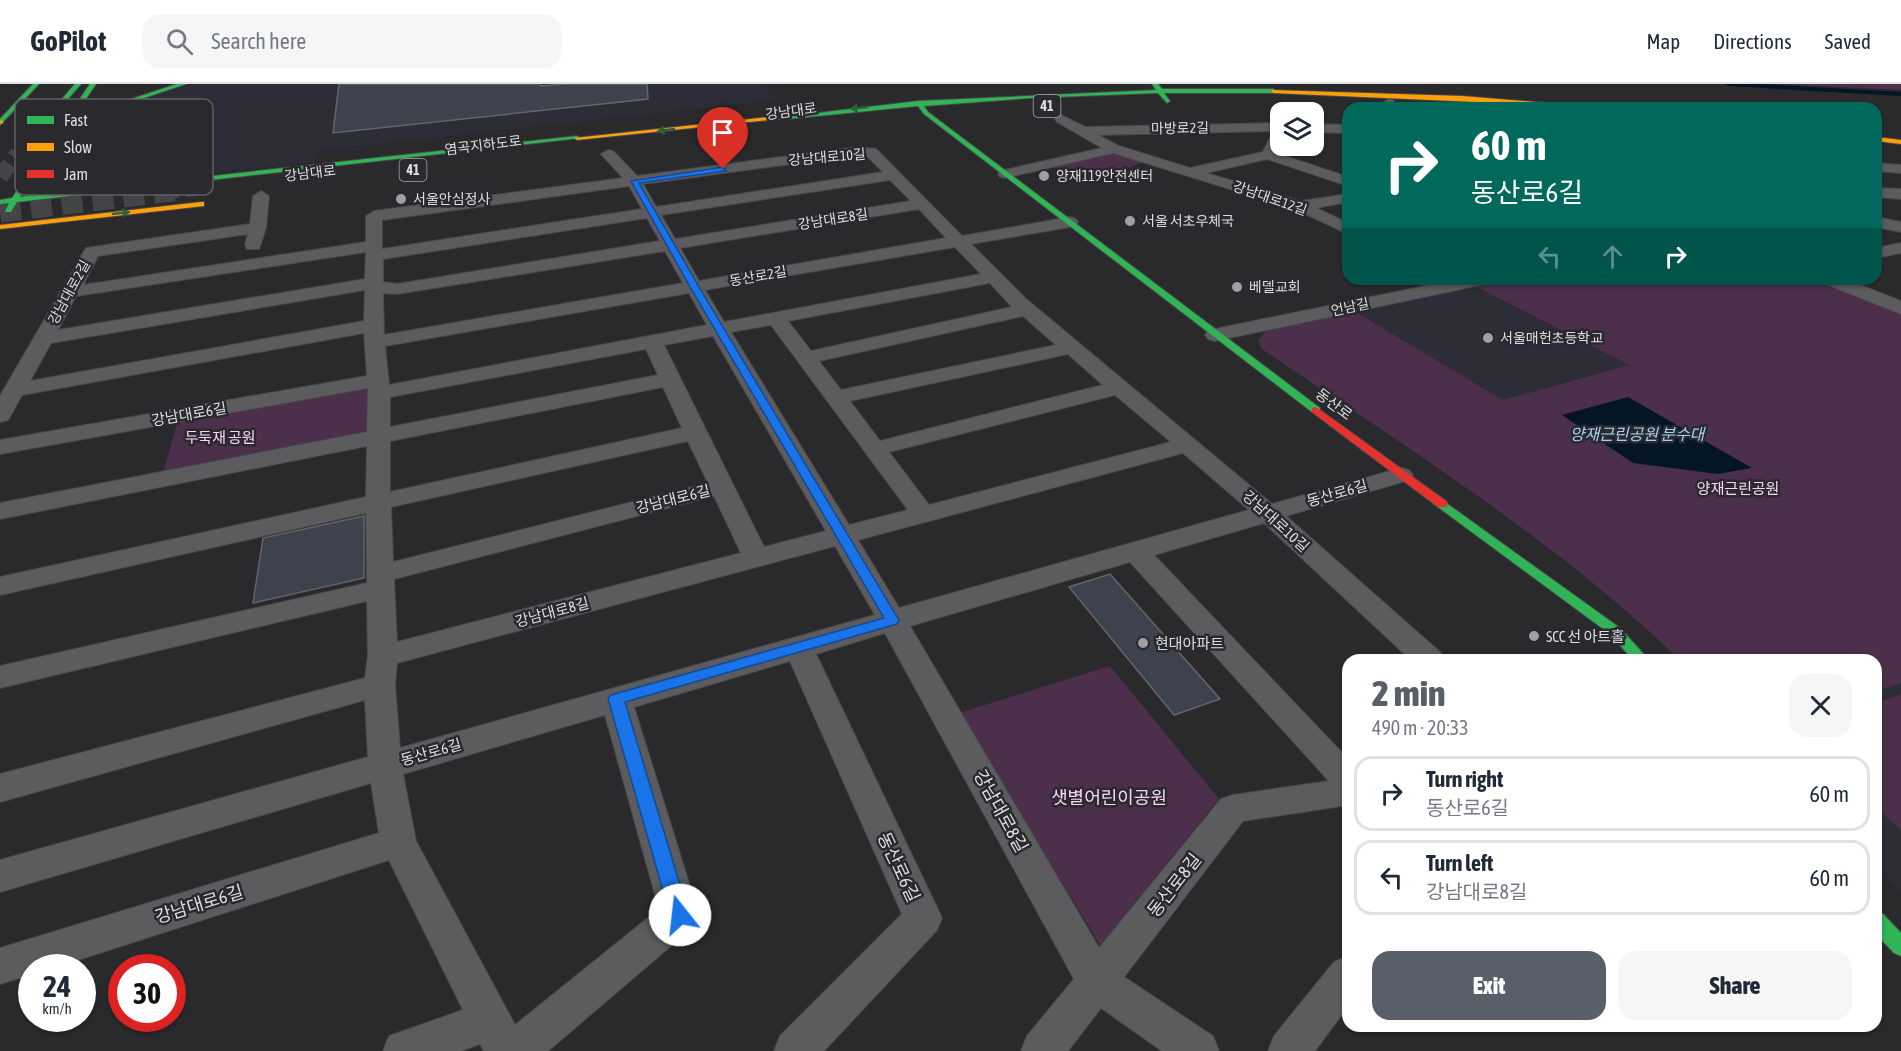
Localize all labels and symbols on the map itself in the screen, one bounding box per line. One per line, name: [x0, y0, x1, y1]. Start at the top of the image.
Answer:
road number: 41: [1034, 95, 1060, 117]
legend: [15, 99, 213, 195]
street label: 강남대로: [764, 99, 818, 123]
one-way arrow: [850, 103, 869, 113]
pin: [697, 107, 748, 169]
text: Fast: [64, 111, 88, 129]
street label: 마방로2길: [1151, 119, 1209, 137]
one-way arrow: [656, 125, 675, 135]
street label: 염곡지하도로: [444, 132, 522, 158]
text: Slow: [64, 138, 92, 156]
street label: 강남대로10길: [788, 146, 866, 168]
road number: 41: [400, 159, 426, 181]
street label: 강남대로: [283, 162, 337, 184]
text: Jam: [64, 165, 88, 183]
place label: 양재119안전센터: [1056, 168, 1153, 184]
marker: 양재119안전센터: [1037, 169, 1051, 183]
street label: 강남대로12길: [1231, 178, 1309, 218]
place label: 서울안심정사: [413, 191, 490, 207]
marker: 서울안심정사: [394, 192, 408, 206]
street label: 강남대로8길: [797, 206, 869, 232]
one-way arrow: [111, 208, 130, 218]
place label: 서울 서초우체국: [1142, 213, 1234, 229]
marker: 서울 서초우체국: [1123, 214, 1137, 228]
street label: 강남대로2길: [45, 257, 93, 327]
street label: 동산로2길: [728, 263, 788, 289]
place label: 베델교회: [1249, 279, 1301, 295]
marker: 베델교회: [1230, 280, 1244, 294]
street label: 언남길: [1329, 295, 1371, 319]
place label: 서울매헌초등학교: [1500, 330, 1603, 346]
marker: 서울매헌초등학교: [1481, 331, 1495, 345]
street label: 동산로: [1312, 385, 1356, 423]
street label: 강남대로6길: [150, 399, 228, 429]
water label: 양재근린공원 분수대: [1570, 425, 1707, 443]
park label: 두둑재 공원: [184, 429, 256, 446]
street label: 동산로6길: [1305, 476, 1369, 510]
park label: 양재근린공원: [1697, 480, 1779, 497]
street label: 강남대로6길: [634, 482, 712, 516]
street label: 강남대로10길: [1239, 487, 1313, 555]
street label: 강남대로8길: [513, 594, 591, 630]
place label: SCC 선 아트홀: [1546, 628, 1625, 645]
marker: SCC 선 아트홀: [1527, 629, 1541, 643]
place label: 현대아파트: [1155, 635, 1224, 652]
marker: 현대아파트: [1136, 636, 1150, 650]
street label: 동산로6길: [399, 735, 463, 769]
street label: 강남대로8길: [970, 766, 1032, 856]
park label: 샛별어린이공원: [1051, 787, 1167, 808]
street label: 동산로6길: [874, 829, 924, 905]
street label: 동산로8길: [1143, 849, 1205, 921]
street label: 강남대로6길: [152, 881, 246, 927]
position arrow: [648, 883, 712, 947]
speed limit sign: 30: [108, 954, 186, 1032]

